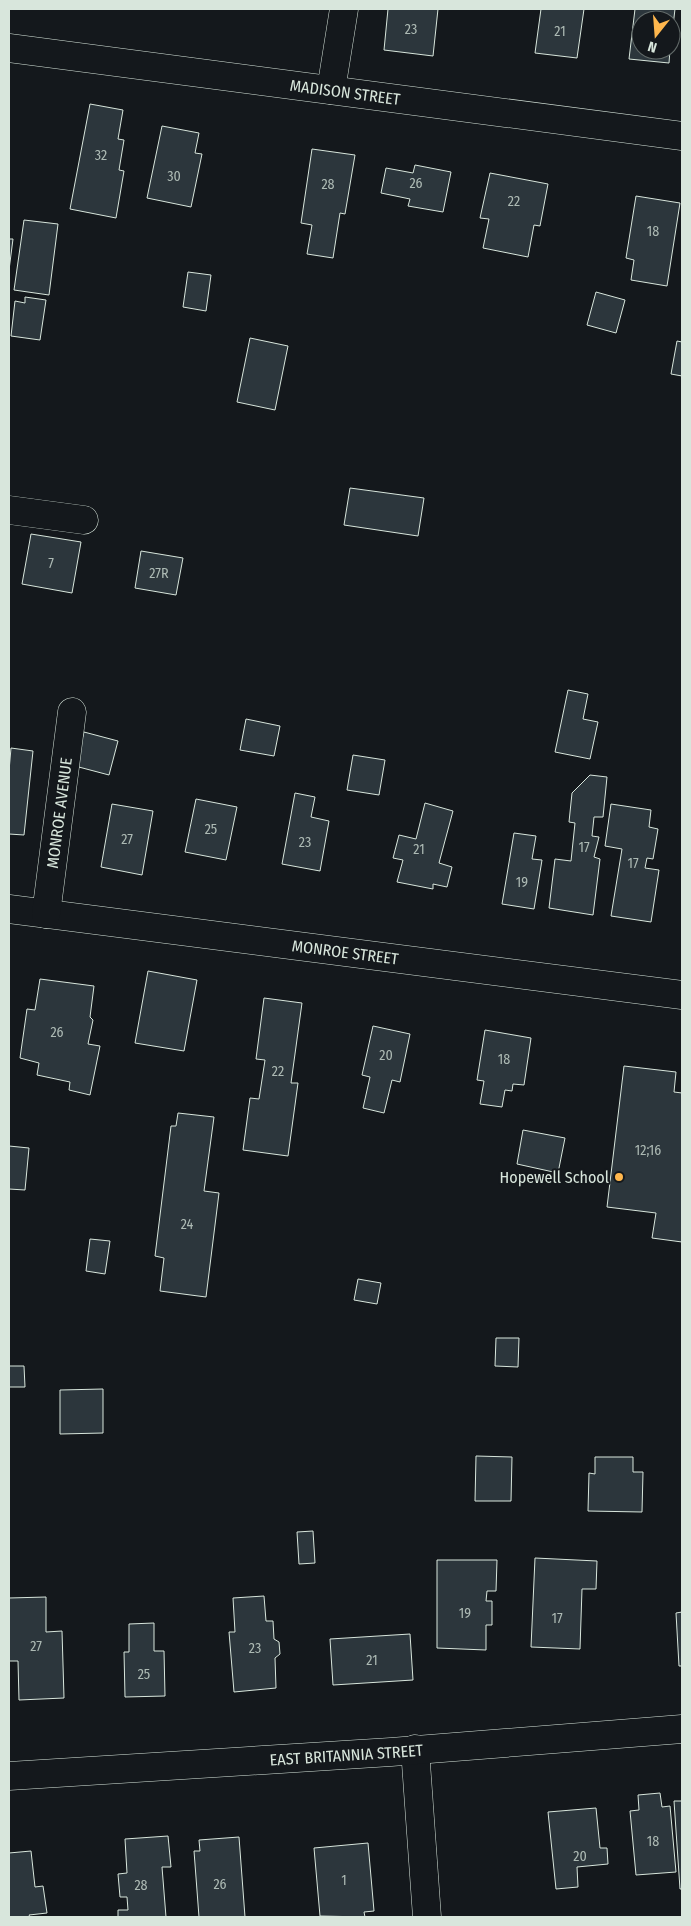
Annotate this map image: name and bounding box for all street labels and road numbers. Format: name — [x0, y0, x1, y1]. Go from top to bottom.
street label: MADISON STREET — [289, 75, 402, 109]
street label: MONROE AVENUE — [42, 756, 76, 869]
street label: MONROE STREET — [291, 936, 400, 968]
street label: EAST BRITANNIA STREET — [269, 1740, 424, 1769]

